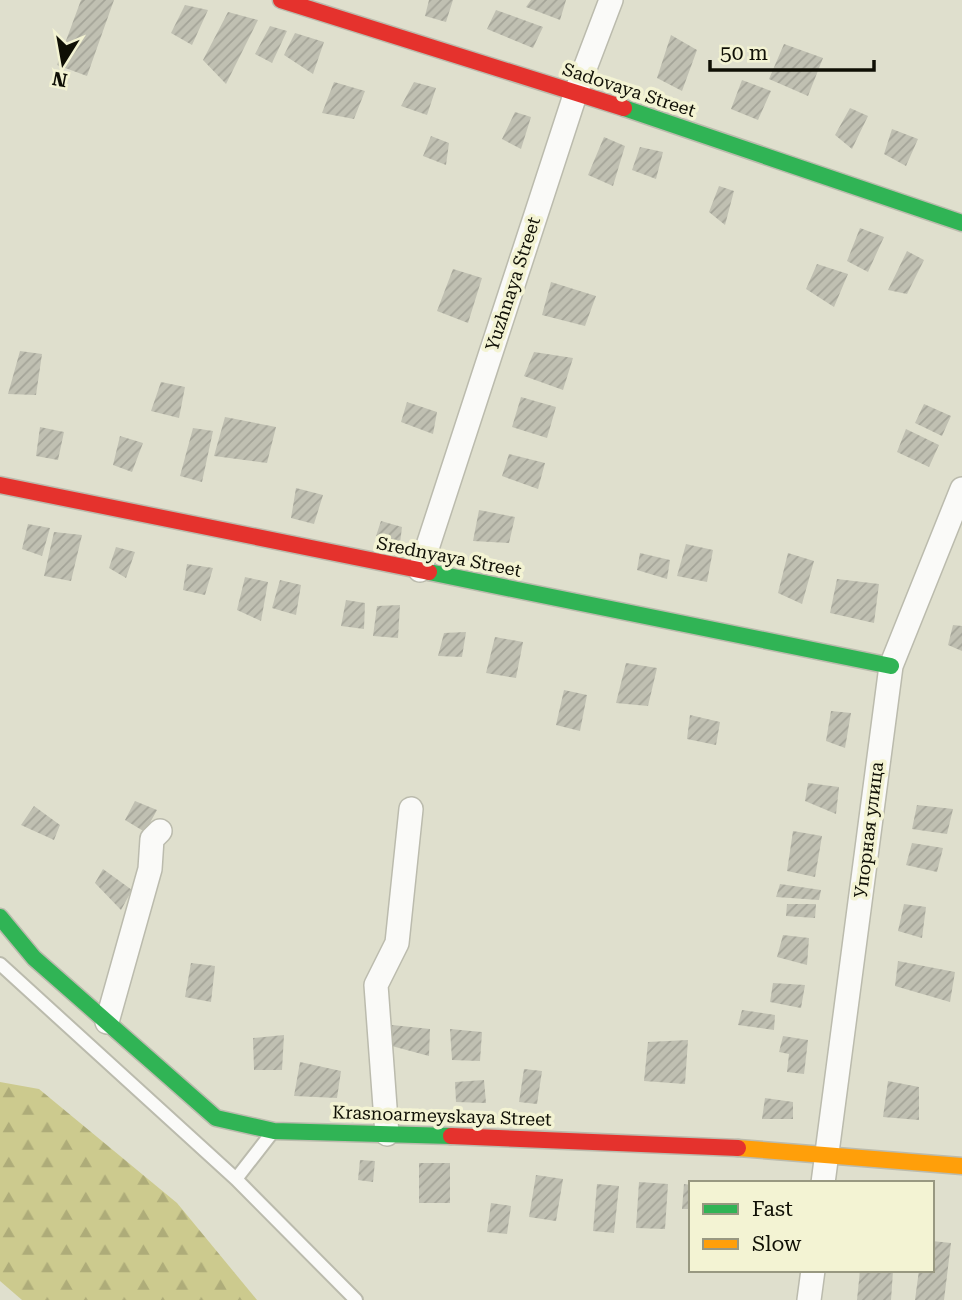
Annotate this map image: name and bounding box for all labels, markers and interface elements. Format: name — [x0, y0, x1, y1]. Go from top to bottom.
north arrow — [28, 28, 98, 98]
scale bar — [710, 28, 874, 72]
text: 50 m — [720, 41, 768, 65]
street label: Sadovaya Street — [560, 58, 699, 121]
text: N — [50, 66, 69, 92]
street label: Yuzhnaya Street — [481, 214, 544, 354]
street label: Srednyaya Street — [375, 532, 524, 581]
street label: Упорная улица — [850, 760, 887, 899]
street label: Krasnoarmeyskaya Street — [332, 1101, 552, 1130]
legend — [689, 1181, 934, 1272]
text: Fast — [752, 1197, 793, 1221]
text: Slow — [752, 1232, 802, 1256]

